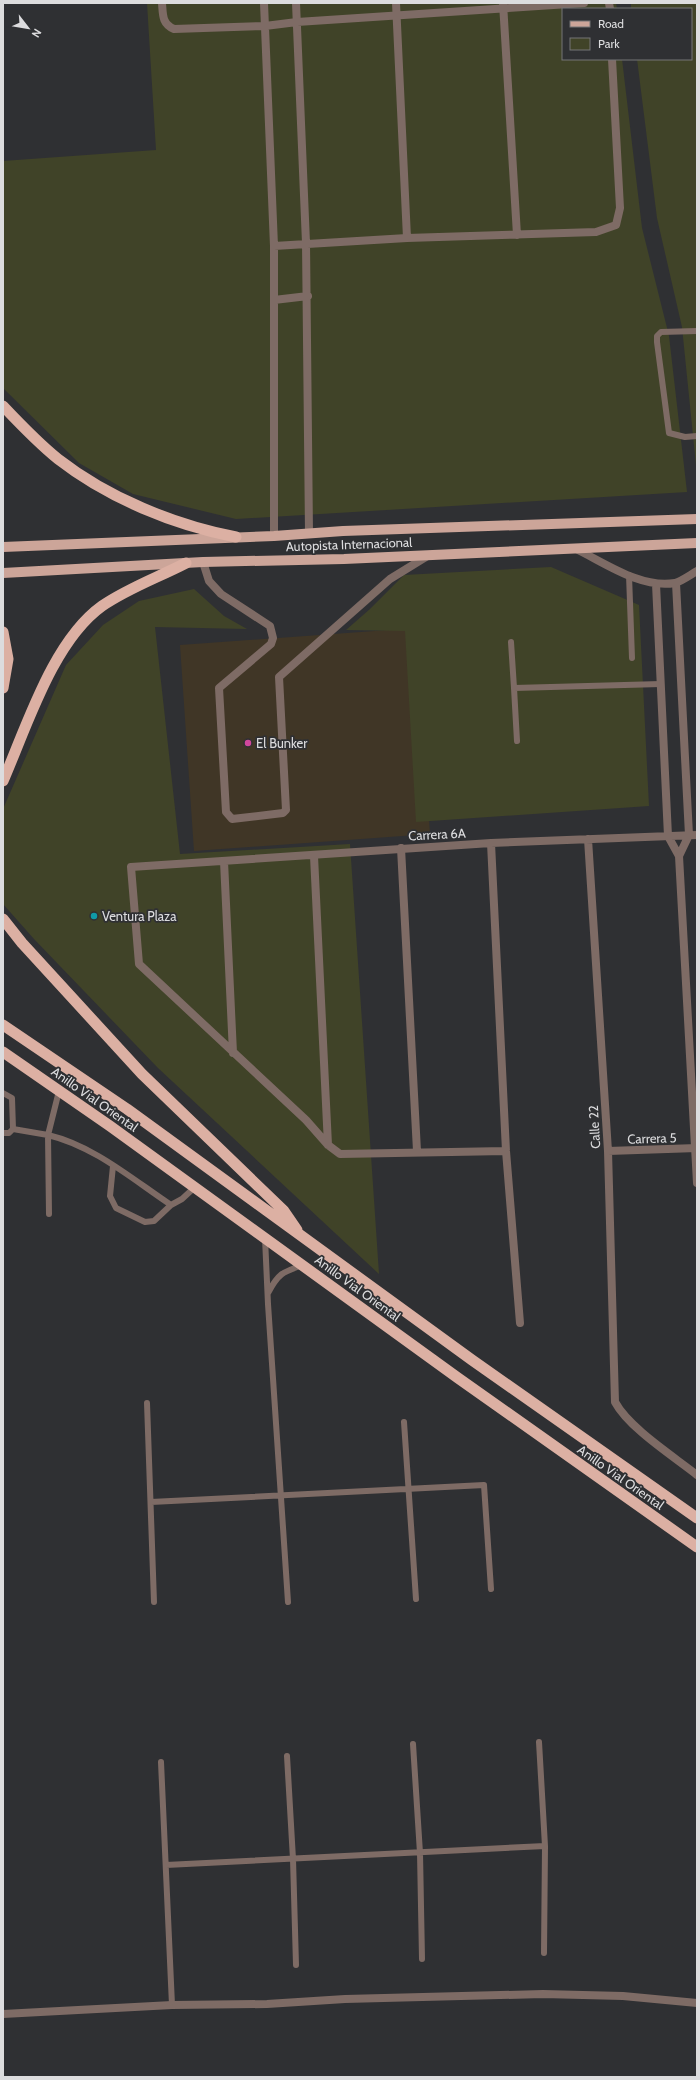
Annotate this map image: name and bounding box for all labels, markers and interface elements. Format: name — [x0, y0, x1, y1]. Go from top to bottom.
north arrow — [8, 8, 48, 48]
legend — [562, 8, 692, 60]
text: Road — [598, 16, 624, 31]
text: N — [29, 26, 45, 40]
text: Park — [598, 36, 620, 51]
street label: Autopista Internacional — [286, 534, 412, 554]
place label: El Bunker — [256, 735, 308, 751]
marker: El Bunker — [243, 738, 253, 748]
street label: Carrera 6A — [408, 825, 466, 843]
place label: Ventura Plaza — [102, 908, 177, 924]
marker: Ventura Plaza — [89, 911, 99, 921]
street label: Anillo Vial Oriental — [49, 1063, 141, 1135]
street label: Calle 22 — [585, 1105, 603, 1149]
street label: Carrera 5 — [627, 1129, 677, 1147]
street label: Anillo Vial Oriental — [312, 1252, 404, 1324]
street label: Anillo Vial Oriental — [575, 1441, 667, 1513]

